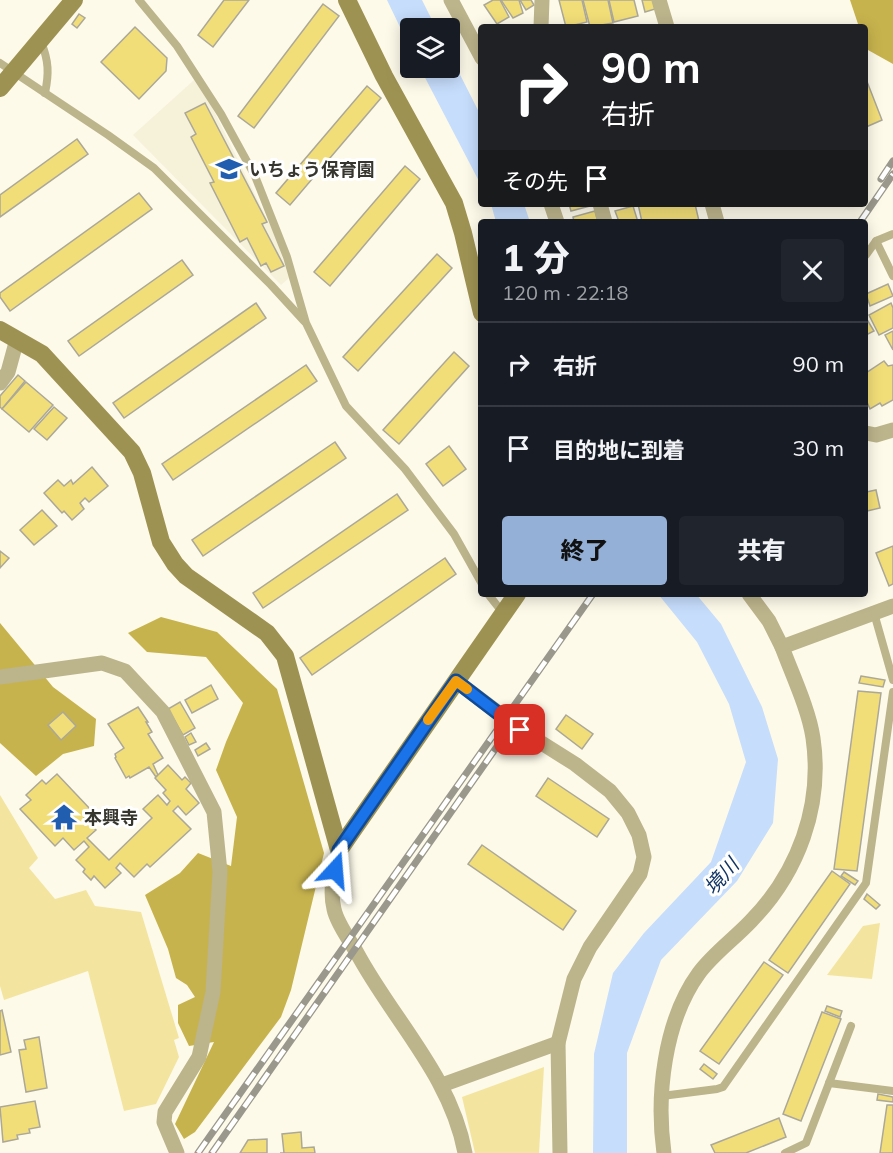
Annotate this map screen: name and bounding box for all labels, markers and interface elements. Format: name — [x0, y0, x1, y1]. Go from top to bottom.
map controls — [400, 18, 460, 78]
button: layers — [400, 18, 460, 78]
text: 90 m — [601, 41, 701, 94]
icon: right — [502, 48, 580, 126]
text: 右折 — [601, 97, 655, 131]
school or university icon: いちょう保育園 — [214, 154, 244, 184]
place label: いちょう保育園 — [249, 158, 375, 181]
icon: arrive — [580, 162, 613, 195]
text: その先 — [502, 167, 568, 195]
text: 1 分 — [502, 235, 570, 280]
button: close — [781, 239, 844, 302]
text: 120 m · 22:18 — [502, 280, 628, 305]
icon: right — [502, 348, 535, 381]
text: 90 m — [793, 350, 844, 378]
text: 右折 — [553, 352, 597, 380]
icon: arrive — [502, 432, 535, 465]
text: 30 m — [793, 434, 844, 462]
text: 目的地に到着 — [553, 436, 685, 464]
button: 終了 — [502, 516, 667, 585]
button: 共有 — [679, 516, 844, 585]
pin — [494, 704, 545, 755]
icon: arrive — [503, 713, 536, 746]
temple icon: 本興寺 — [49, 802, 79, 832]
place label: 本興寺 — [84, 806, 138, 829]
position arrow — [303, 838, 367, 902]
water label: 境川 — [698, 851, 745, 899]

